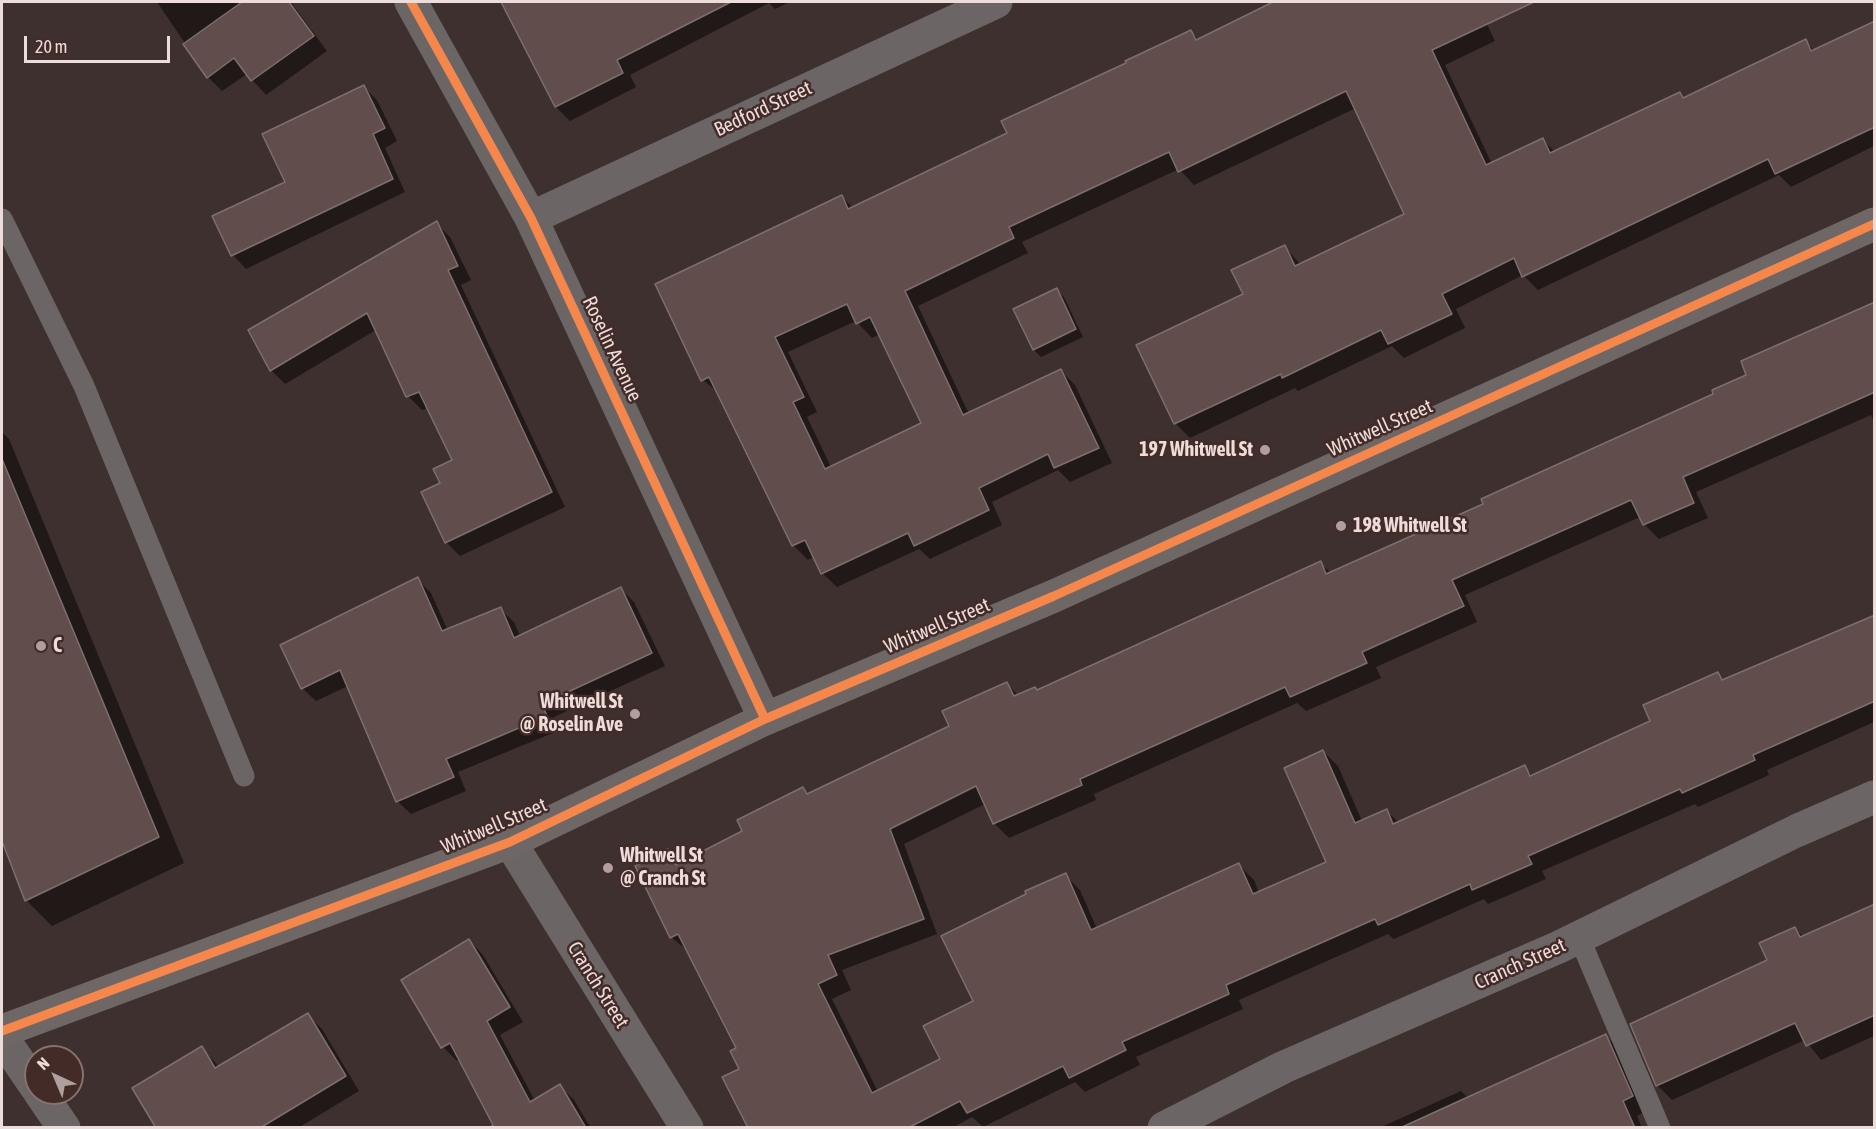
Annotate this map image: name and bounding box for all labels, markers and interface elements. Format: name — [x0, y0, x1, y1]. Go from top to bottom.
scale bar — [27, 24, 172, 62]
text: 20 m — [35, 36, 67, 57]
street label: Bedford Street — [710, 76, 816, 142]
street label: Roselin Avenue — [577, 293, 647, 405]
street label: Whitwell Street — [1324, 394, 1436, 462]
place label: 197 Whitwell St — [1139, 438, 1253, 462]
marker: 197 Whitwell St — [1258, 443, 1272, 457]
place label: 198 Whitwell St — [1353, 514, 1467, 538]
marker: 198 Whitwell St — [1334, 519, 1348, 533]
street label: Whitwell Street — [880, 593, 994, 659]
place label: C — [53, 634, 62, 658]
marker: C — [34, 639, 48, 653]
place label: Whitwell St @ Roselin Ave — [520, 690, 623, 737]
marker: Whitwell St @ Roselin Ave — [628, 707, 642, 721]
street label: Whitwell Street — [437, 793, 551, 859]
place label: Whitwell St @ Cranch St — [620, 844, 706, 891]
marker: Whitwell St @ Cranch St — [601, 861, 615, 875]
street label: Cranch Street — [1471, 933, 1569, 995]
street label: Cranch Street — [562, 937, 634, 1033]
north arrow — [24, 1045, 84, 1105]
text: N — [33, 1054, 53, 1073]

